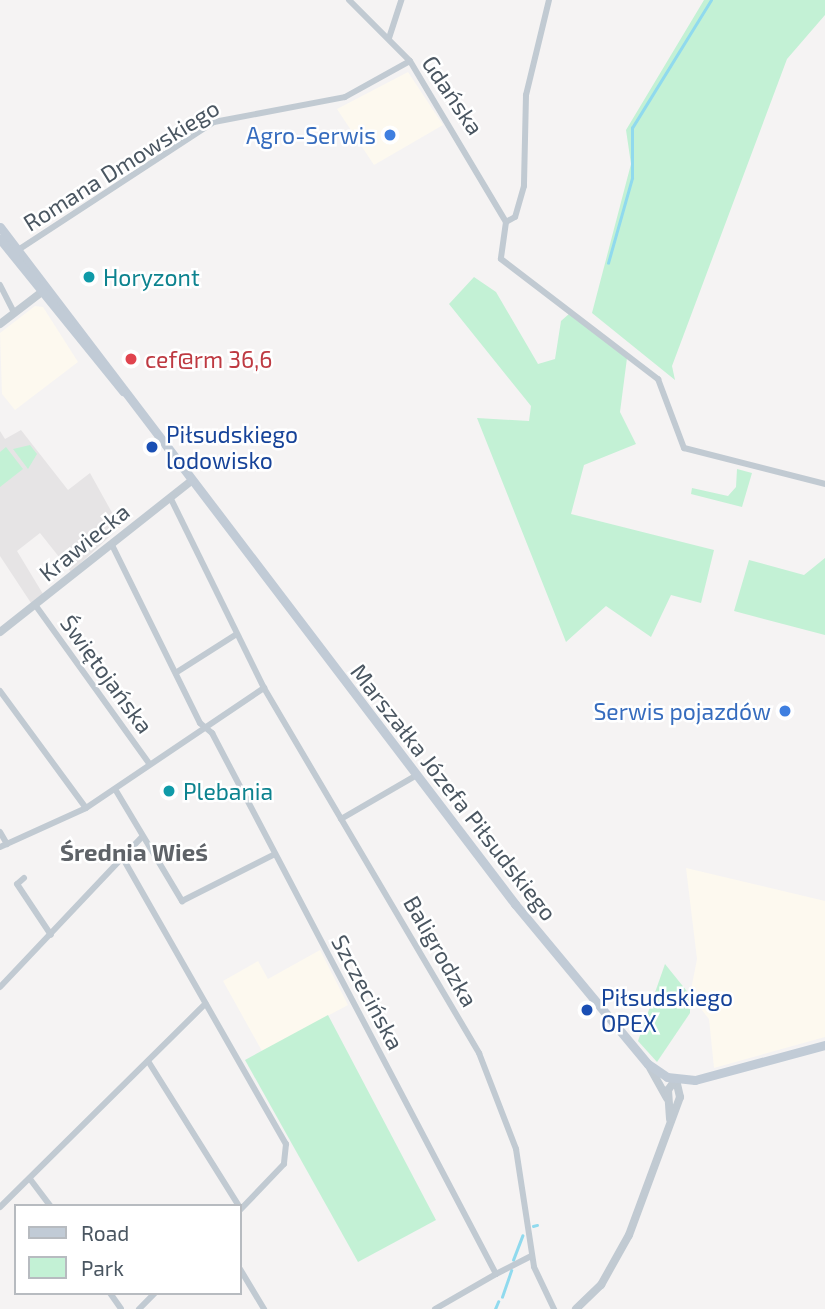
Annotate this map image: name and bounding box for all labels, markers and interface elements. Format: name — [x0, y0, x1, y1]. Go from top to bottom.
street label: Gdańska — [416, 50, 490, 140]
street label: Romana Dmowskiego — [18, 94, 224, 236]
place label: Agro-Serwis — [246, 121, 376, 149]
marker: Agro-Serwis — [382, 127, 398, 143]
place label: Horyzont — [103, 263, 200, 291]
marker: Horyzont — [81, 269, 97, 285]
place label: cef@rm 36,6 — [145, 345, 273, 373]
marker: cef@rm 36,6 — [123, 351, 139, 367]
place label: Piłsudskiego lodowisko — [166, 420, 298, 474]
marker: Piłsudskiego lodowisko — [144, 439, 160, 455]
street label: Krawiecka — [33, 497, 135, 587]
street label: Świętojańska — [55, 610, 159, 738]
street label: Marszałka Józefa Piłsudskiego — [345, 658, 563, 926]
place label: Serwis pojazdów — [593, 697, 771, 725]
marker: Serwis pojazdów — [777, 703, 793, 719]
place label: Plebania — [183, 777, 273, 805]
marker: Plebania — [161, 783, 177, 799]
district label: Średnia Wieś — [60, 838, 208, 866]
street label: Baligrodzka — [398, 891, 484, 1011]
street label: Szczecińska — [326, 930, 410, 1054]
place label: Piłsudskiego OPEX — [601, 983, 733, 1037]
marker: Piłsudskiego OPEX — [579, 1002, 595, 1018]
legend — [14, 1204, 242, 1295]
text: Road — [81, 1220, 129, 1245]
text: Park — [81, 1255, 124, 1280]

